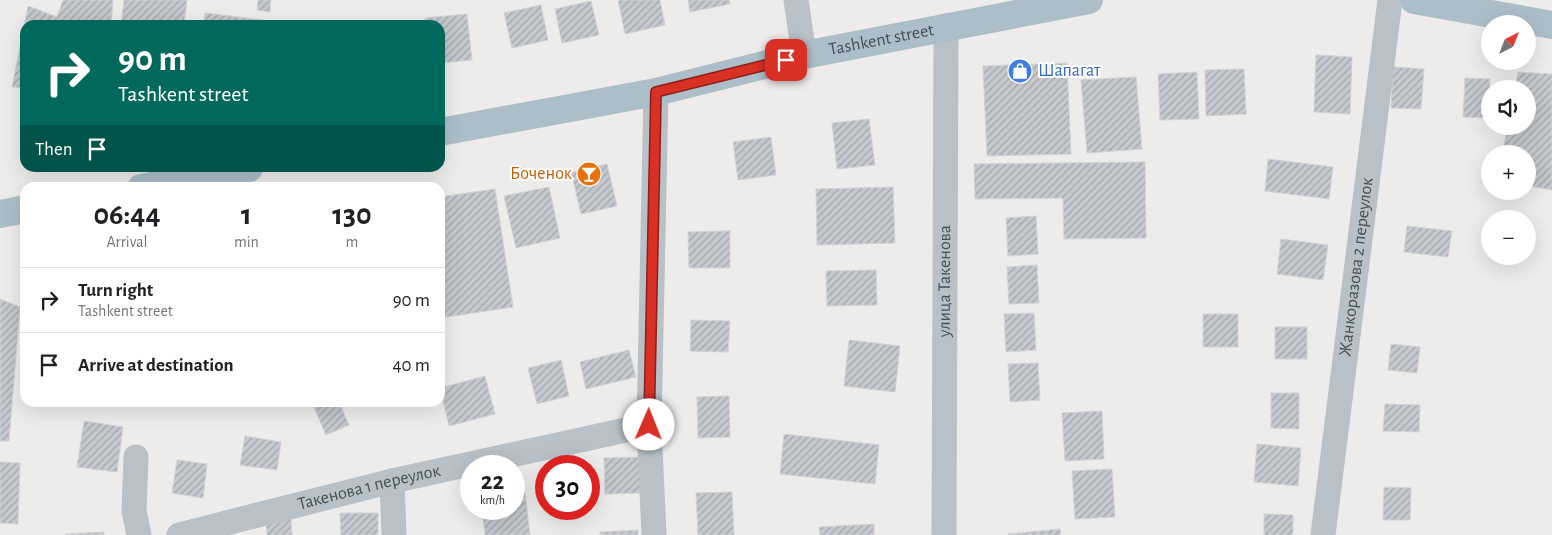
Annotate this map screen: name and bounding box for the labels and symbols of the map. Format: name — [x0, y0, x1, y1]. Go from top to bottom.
north arrow — [1481, 15, 1536, 70]
street label: Tashkent street — [827, 21, 936, 59]
pin — [765, 39, 807, 81]
shop icon: Шапагат — [1007, 58, 1033, 84]
place label: Шапагат — [1038, 62, 1101, 80]
bar icon: Боченок — [576, 161, 602, 187]
place label: Боченок — [510, 165, 573, 183]
street label: Жанкоразова 2 переулок — [1336, 176, 1377, 358]
street label: улица Такенова — [936, 225, 954, 338]
position arrow — [622, 398, 674, 450]
speed limit sign: 30 — [535, 455, 600, 520]
street label: Такенова 1 переулок — [296, 462, 443, 514]

